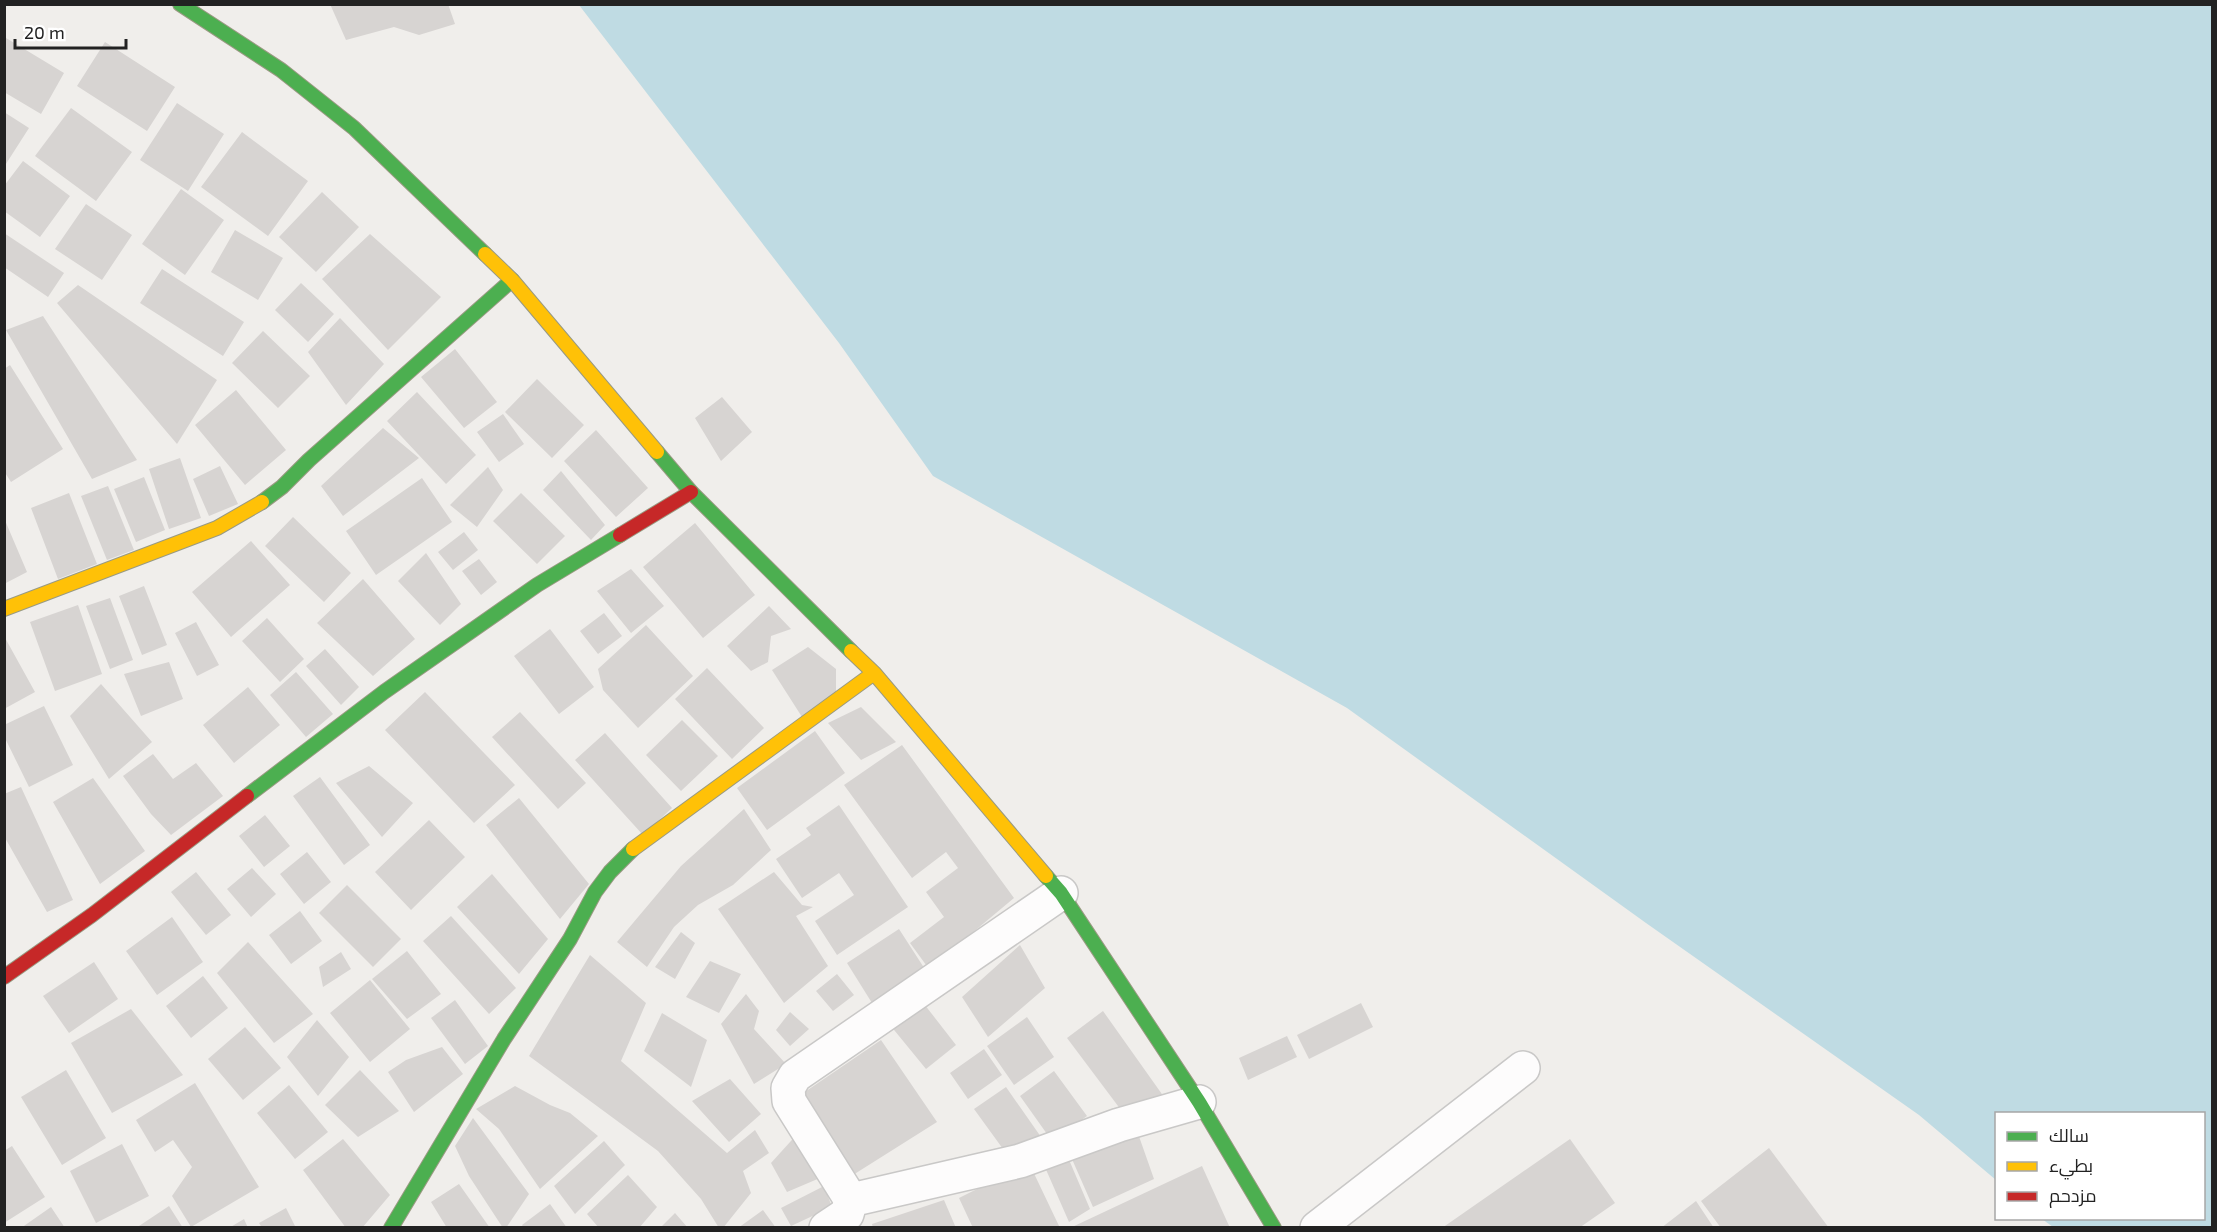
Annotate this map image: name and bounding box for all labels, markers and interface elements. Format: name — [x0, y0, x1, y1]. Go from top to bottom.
scale bar — [15, 12, 126, 50]
text: 20 m — [24, 21, 65, 43]
legend — [1995, 1112, 2205, 1220]
text: سالك — [2049, 1124, 2089, 1146]
text: بطيء — [2049, 1154, 2093, 1180]
text: مزدحم — [2049, 1184, 2097, 1208]

